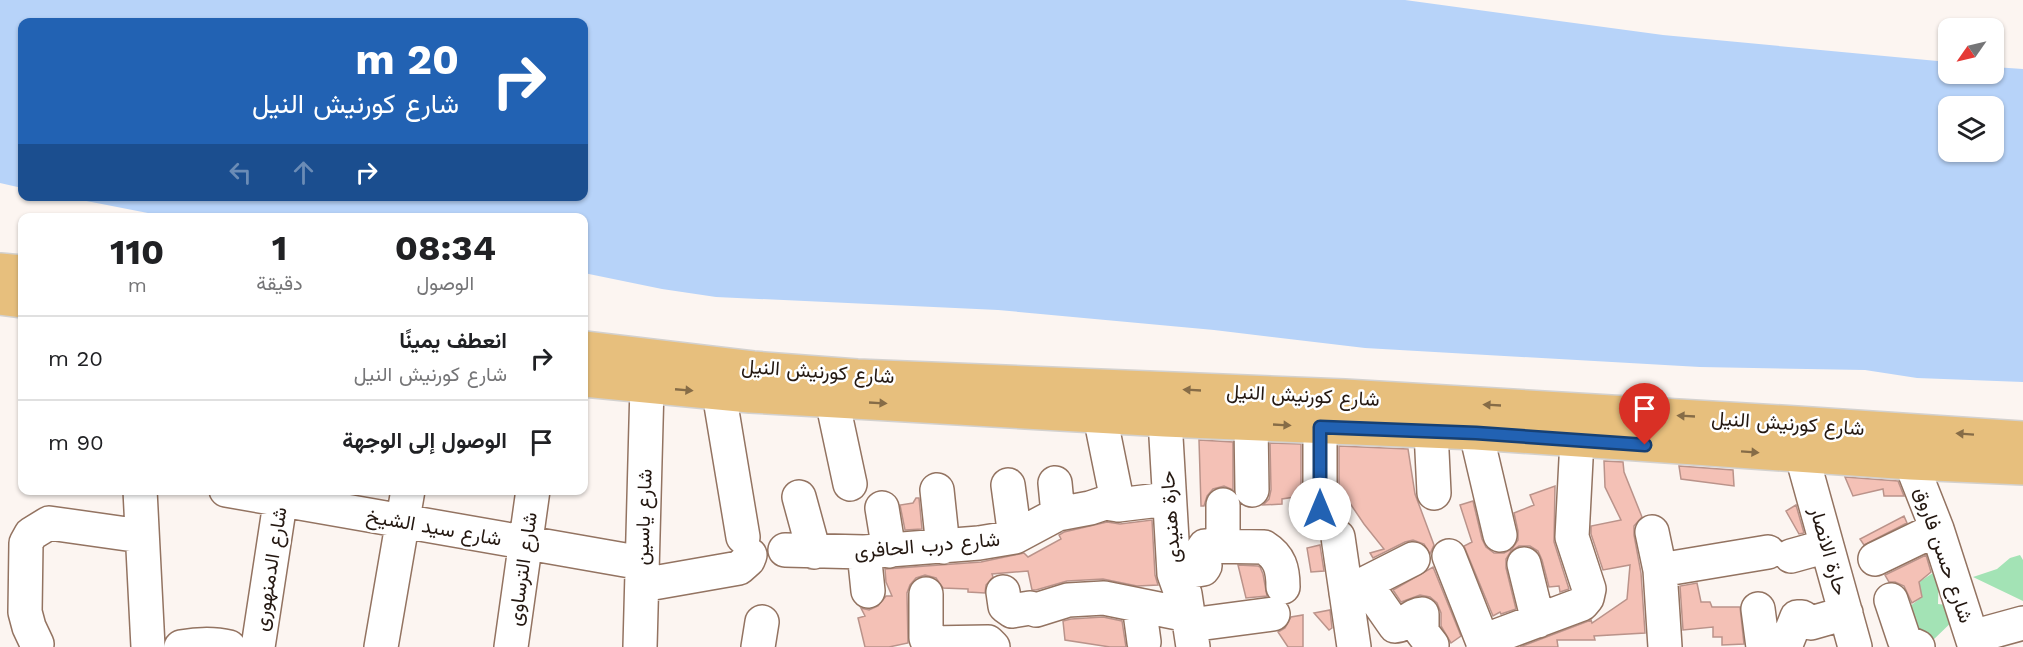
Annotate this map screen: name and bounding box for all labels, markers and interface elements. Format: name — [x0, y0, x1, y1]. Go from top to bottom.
north arrow — [1938, 18, 2004, 84]
map controls — [1938, 18, 2004, 162]
text: 20 m — [355, 35, 459, 84]
icon: right — [480, 42, 558, 120]
text: شارع كورنيش النيل — [252, 88, 459, 120]
button: layers — [1938, 96, 2004, 162]
icon: left — [224, 156, 257, 189]
icon: ahead — [287, 156, 320, 189]
icon: right — [350, 156, 383, 189]
text: 1 — [272, 227, 287, 269]
text: 08:34 — [395, 227, 496, 269]
text: 110 — [110, 231, 164, 273]
text: دقيقة — [256, 271, 303, 295]
text: الوصول — [416, 271, 474, 295]
text: m — [128, 273, 147, 297]
text: انعطف يمينًا — [399, 328, 507, 353]
icon: right — [525, 342, 558, 375]
text: 20 m — [48, 346, 103, 371]
street label: شارع كورنيش النيل — [741, 354, 895, 390]
text: شارع كورنيش النيل — [354, 362, 507, 386]
street label: شارع كورنيش النيل — [1226, 379, 1380, 413]
pin — [1619, 383, 1670, 445]
one-way arrow — [674, 385, 693, 395]
one-way arrow — [1182, 385, 1201, 394]
icon: arrive — [1628, 392, 1661, 425]
one-way arrow — [869, 398, 888, 407]
one-way arrow — [1482, 400, 1501, 410]
street label: شارع كورنيش النيل — [1711, 406, 1865, 442]
one-way arrow — [1677, 412, 1696, 421]
one-way arrow — [1273, 420, 1292, 429]
icon: arrive — [525, 426, 558, 459]
text: الوصول إلى الوجهة — [342, 428, 507, 453]
one-way arrow — [1955, 429, 1974, 439]
text: 90 m — [48, 430, 104, 455]
one-way arrow — [1740, 447, 1759, 457]
street label: شارع ياسين — [629, 468, 659, 566]
street label: حارة هنيدى — [1155, 470, 1186, 564]
position arrow — [1288, 477, 1352, 541]
street label: شارع حسن فاروق — [1908, 484, 1978, 627]
street label: شارع سيد الشيخ — [364, 503, 504, 553]
street label: حارة الانصار — [1804, 503, 1853, 598]
street label: شارع الدمنهورى — [248, 505, 294, 633]
street label: شارع الترساوى — [502, 510, 544, 628]
street label: شارع درب الحافرى — [853, 527, 1001, 565]

